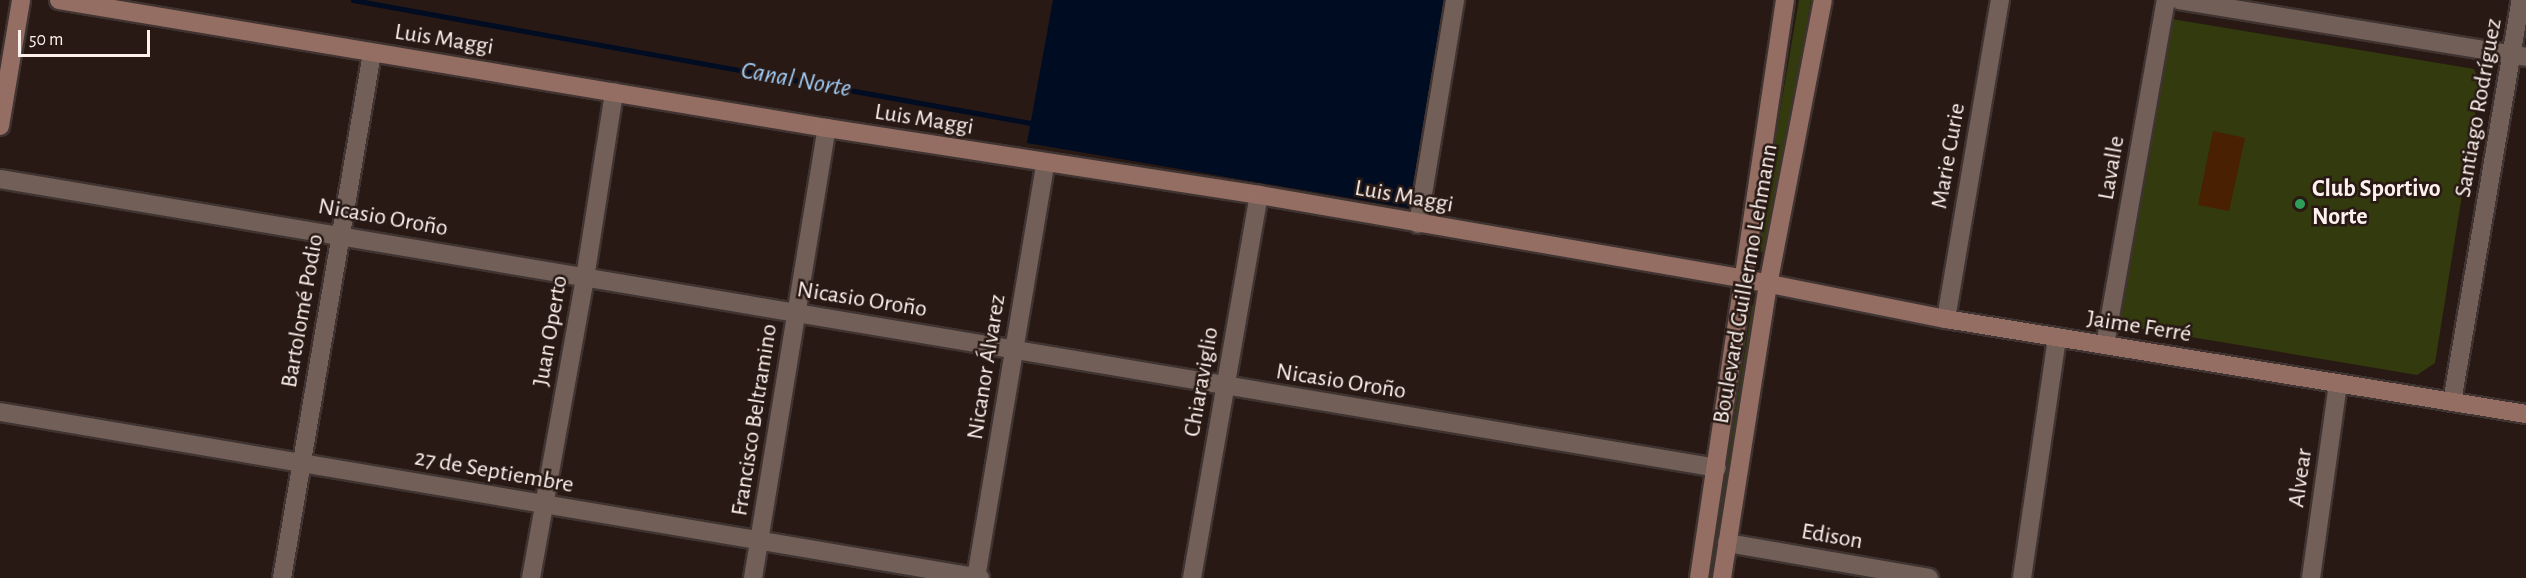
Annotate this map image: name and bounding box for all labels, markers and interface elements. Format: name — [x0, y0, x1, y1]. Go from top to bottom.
street label: Santiago Rodríguez — [2449, 16, 2509, 200]
scale bar — [21, 18, 153, 56]
street label: Luis Maggi — [392, 18, 496, 62]
text: 50 m — [29, 31, 63, 49]
water label: Canal Norte — [738, 55, 854, 105]
street label: Luis Maggi — [872, 98, 976, 142]
street label: Marie Curie — [1926, 101, 1972, 211]
street label: Lavalle — [2092, 134, 2132, 202]
street label: Boulevard Guillermo Lehmann — [1707, 142, 1785, 426]
street label: Luis Maggi — [1352, 174, 1456, 220]
place label: Club Sportivo Norte — [2312, 176, 2441, 232]
street label: Nicasio Oroño — [316, 192, 450, 244]
marker: Club Sportivo Norte — [2293, 197, 2307, 211]
street label: Bartolomé Podio — [275, 232, 331, 390]
street label: Juan Operto — [527, 273, 575, 389]
street label: Nicasio Oroño — [795, 275, 929, 325]
street label: Nicanor Álvarez — [961, 292, 1013, 442]
street label: Jaime Ferré — [2085, 305, 2193, 349]
street label: Francisco Beltramino — [726, 322, 784, 518]
street label: Chiaraviglio — [1178, 325, 1226, 439]
street label: Nicasio Oroño — [1274, 357, 1408, 407]
street label: 27 de Septiembre — [412, 444, 576, 500]
street label: Alvear — [2283, 447, 2319, 509]
street label: Edison — [1799, 517, 1865, 557]

